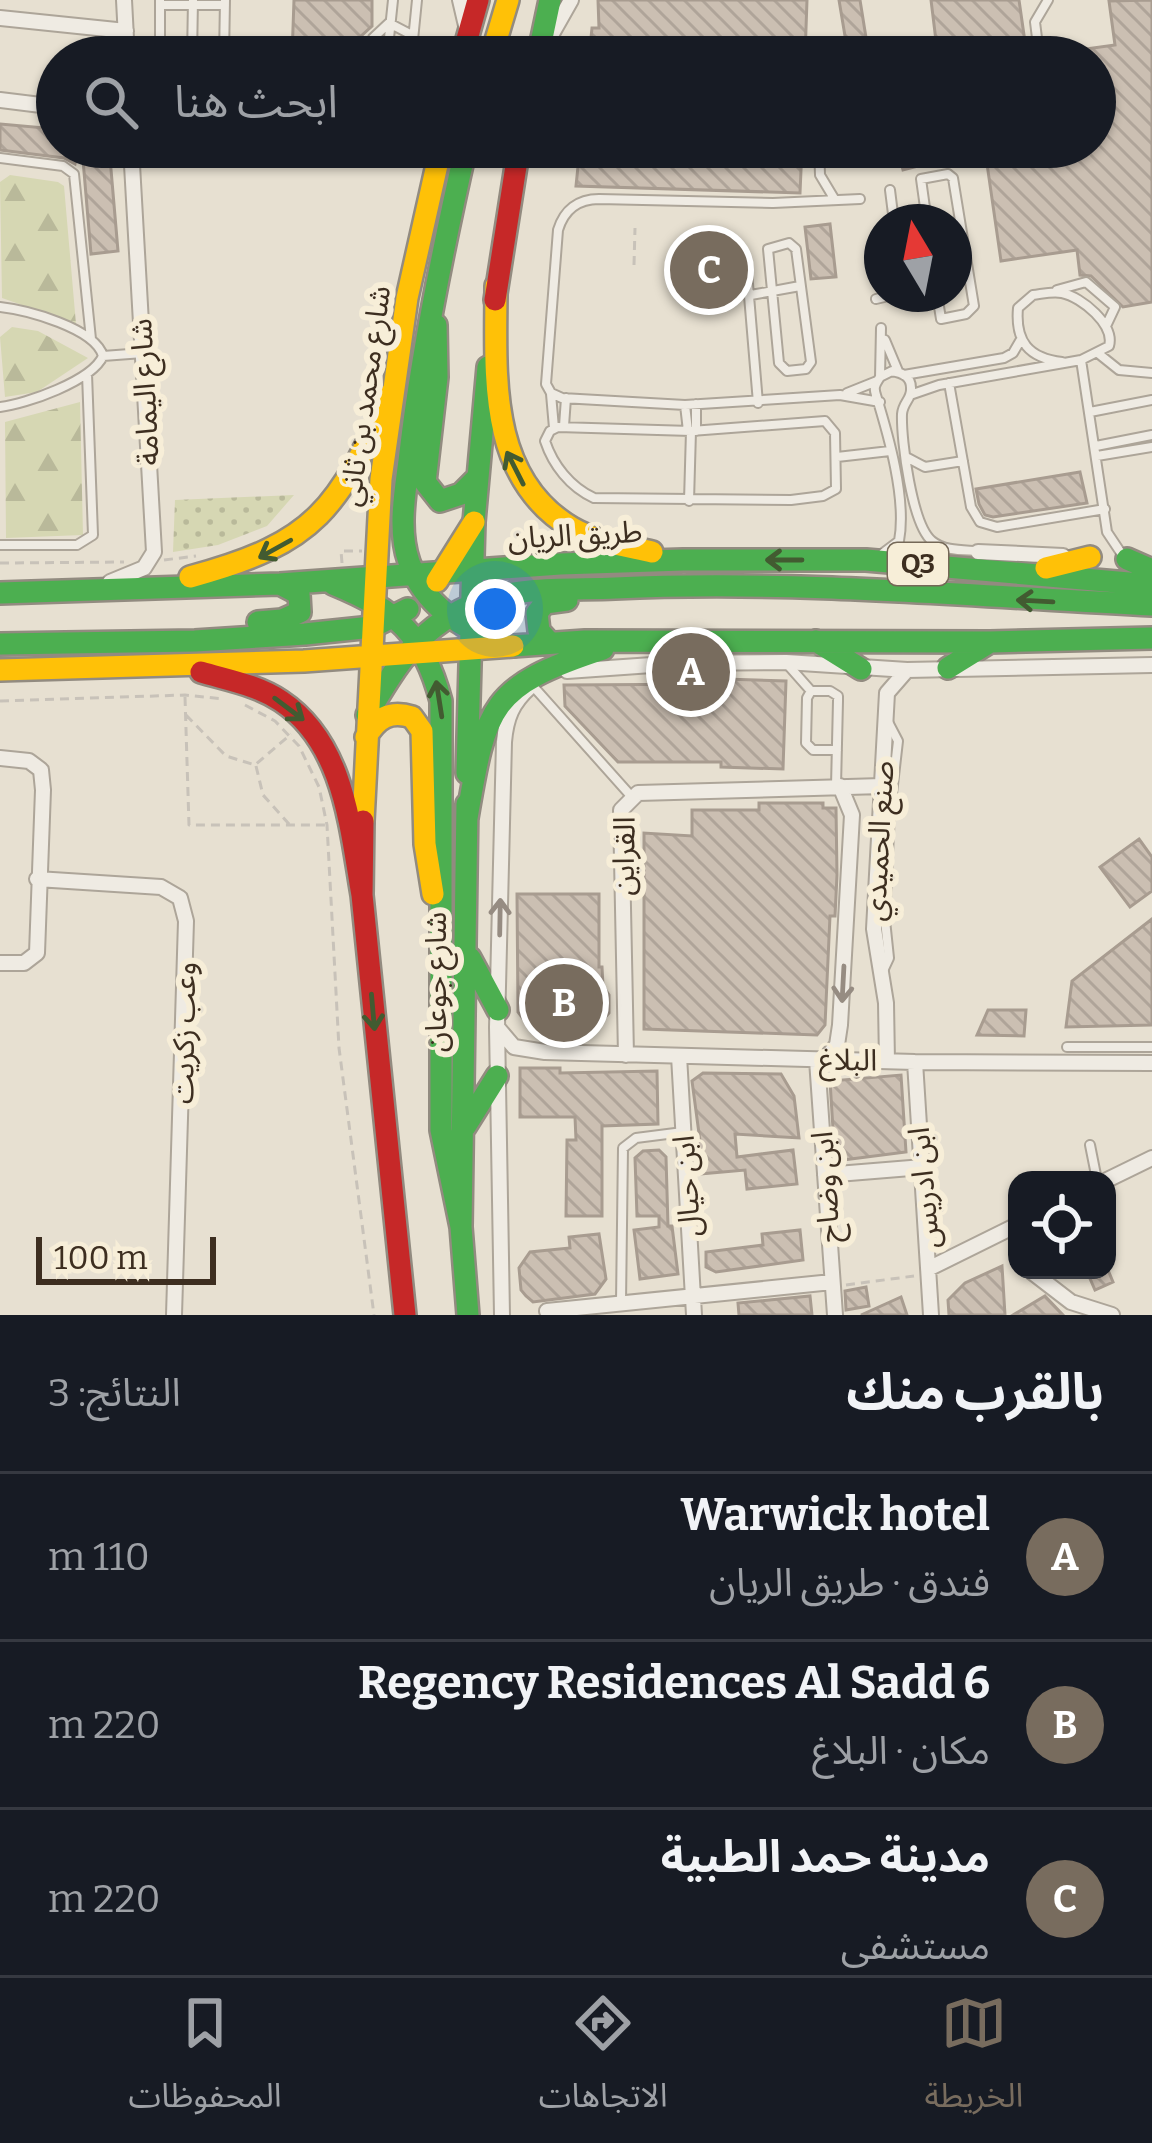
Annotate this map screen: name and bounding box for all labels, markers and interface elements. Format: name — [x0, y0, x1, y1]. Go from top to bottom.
search box — [36, 36, 1116, 168]
icon: search — [78, 69, 144, 135]
text: ابحث هنا — [174, 75, 338, 129]
north arrow — [864, 204, 972, 312]
pin: C — [670, 225, 748, 315]
street label: شارع محمد بن ثاني — [332, 283, 403, 509]
street label: شارع اليمامة — [123, 317, 171, 466]
one-way arrow — [502, 450, 525, 486]
street label: طريق الريان — [507, 514, 643, 556]
one-way arrow — [259, 538, 294, 561]
road number: Q3 — [888, 543, 948, 585]
one-way arrow — [765, 549, 804, 571]
your location — [465, 579, 525, 639]
one-way arrow — [1016, 589, 1055, 612]
pin: A — [652, 627, 730, 717]
one-way arrow — [427, 681, 450, 720]
one-way arrow — [273, 696, 305, 722]
street label: صنع الحميدي — [857, 760, 906, 922]
street label: القراين — [605, 816, 643, 896]
one-way arrow — [489, 898, 512, 937]
street label: شارع جوعان — [418, 912, 458, 1052]
pin: B — [525, 958, 603, 1048]
street label: وعب زكريت — [165, 962, 203, 1104]
one-way arrow — [831, 964, 854, 1003]
one-way arrow — [361, 991, 384, 1030]
street label: البلاغ — [818, 1041, 878, 1083]
street label: ابن ادريس — [901, 1126, 947, 1250]
street label: ابن وضاح — [804, 1130, 852, 1244]
street label: ابن حيال — [666, 1134, 708, 1238]
map controls — [1008, 1171, 1116, 1279]
button: locate — [1008, 1171, 1116, 1279]
scale bar — [36, 1231, 216, 1284]
text: 100 m — [54, 1238, 148, 1278]
text: بالقرب منك — [846, 1361, 1104, 1423]
text: النتائج: 3 — [48, 1370, 181, 1416]
text: Warwick hotel — [681, 1488, 990, 1542]
text: 110 m — [48, 1534, 150, 1580]
text: A — [1051, 1534, 1079, 1580]
text: فندق · طريق الريان — [709, 1560, 990, 1606]
text: Regency Residences Al Sadd 6 — [358, 1656, 990, 1710]
text: 220 m — [48, 1702, 160, 1748]
text: B — [1052, 1702, 1078, 1748]
text: مكان · البلاغ — [812, 1728, 990, 1774]
text: مدينة حمد الطبية — [661, 1830, 990, 1884]
text: 220 m — [48, 1876, 160, 1922]
text: C — [1053, 1876, 1077, 1922]
text: مستشفى — [841, 1923, 990, 1969]
tab: المحفوظات — [129, 1990, 282, 2131]
tab: الاتجاهات — [539, 1990, 668, 2131]
tab: الخريطة — [925, 1990, 1023, 2131]

